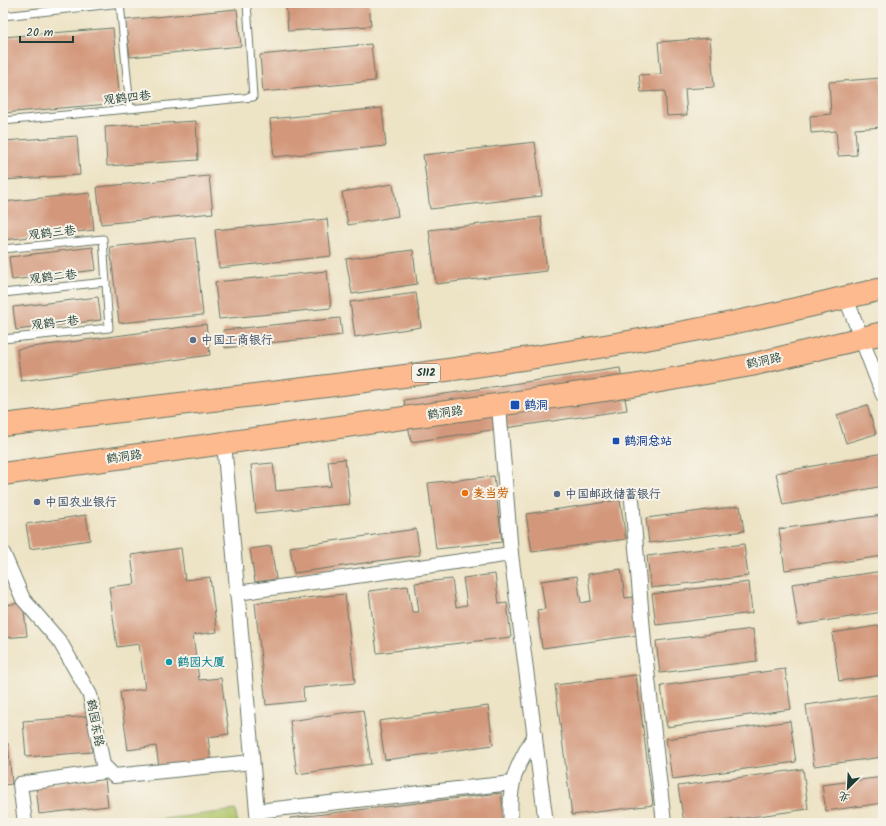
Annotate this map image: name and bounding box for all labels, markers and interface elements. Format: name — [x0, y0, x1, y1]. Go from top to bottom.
scale bar — [20, 18, 73, 44]
text: 20 m — [26, 23, 54, 42]
street label: 观鹤四巷 — [102, 86, 152, 110]
street label: 观鹤三巷 — [27, 221, 77, 245]
street label: 观鹤二巷 — [28, 265, 78, 289]
street label: 观鹤一巷 — [30, 311, 80, 335]
place label: 中国工商银行 — [201, 331, 273, 350]
marker: 中国工商银行 — [188, 335, 198, 345]
street label: 鹤洞路 — [744, 348, 784, 374]
road number: S112 — [412, 364, 440, 382]
place label: 鹤洞 — [524, 396, 548, 415]
marker: 鹤洞 — [509, 399, 521, 411]
street label: 鹤洞路 — [426, 401, 464, 425]
place label: 鹤洞总站 — [624, 432, 672, 451]
marker: 鹤洞总站 — [611, 436, 621, 446]
street label: 鹤洞路 — [105, 445, 143, 469]
place label: 麦当劳 — [473, 484, 509, 503]
place label: 中国邮政储蓄银行 — [565, 485, 661, 504]
marker: 麦当劳 — [460, 488, 470, 498]
marker: 中国邮政储蓄银行 — [552, 489, 562, 499]
place label: 中国农业银行 — [45, 493, 117, 512]
marker: 中国农业银行 — [32, 497, 42, 507]
place label: 鹤园大厦 — [177, 653, 225, 672]
marker: 鹤园大厦 — [164, 657, 174, 667]
street label: 鹤园东路 — [81, 698, 109, 748]
north arrow — [828, 768, 868, 808]
text: 北 — [836, 786, 853, 807]

